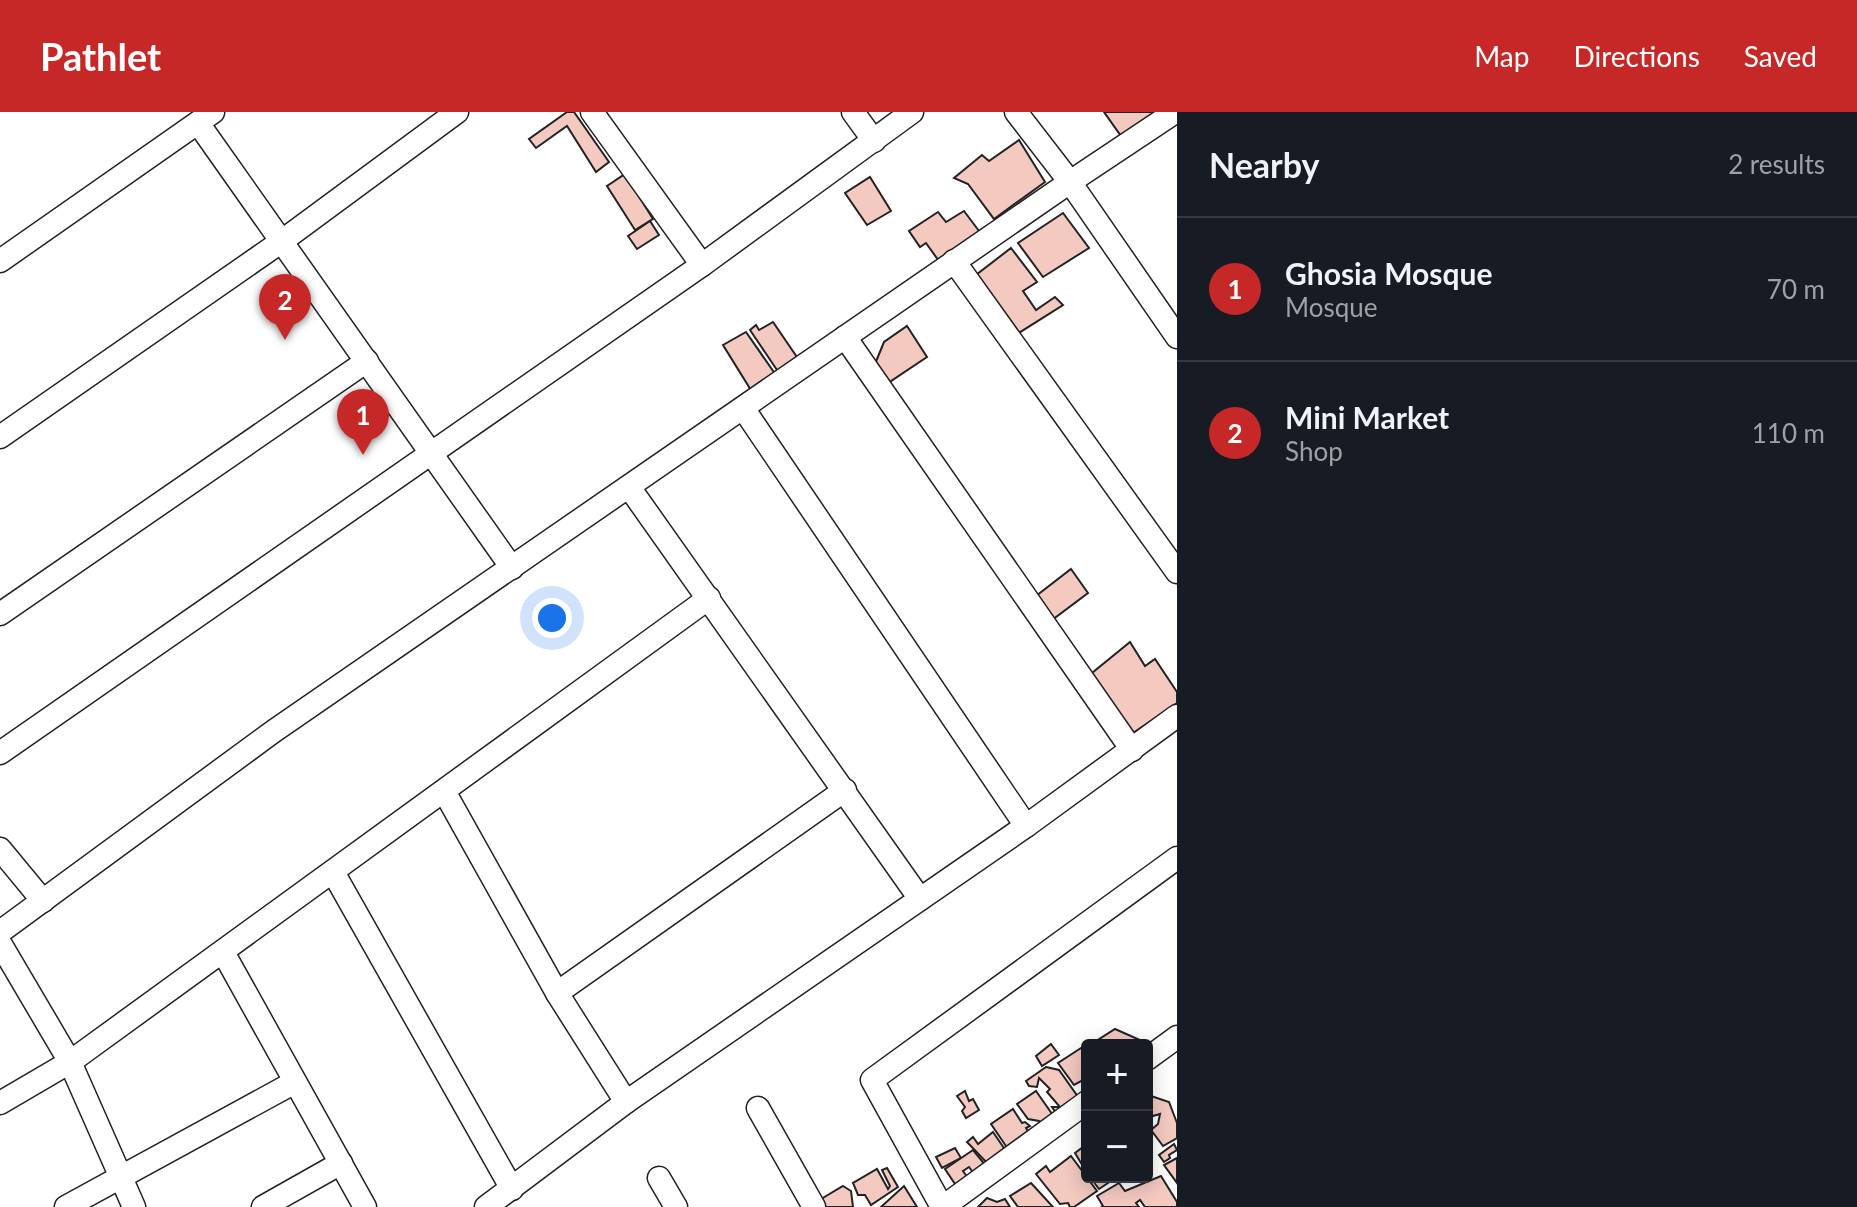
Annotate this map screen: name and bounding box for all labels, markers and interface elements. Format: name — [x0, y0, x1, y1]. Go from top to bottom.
text: Pathlet — [40, 33, 161, 79]
text: Map — [1474, 39, 1529, 73]
text: Directions — [1573, 39, 1700, 73]
text: Saved — [1744, 39, 1817, 73]
text: Nearby — [1209, 144, 1320, 185]
text: 2 results — [1728, 148, 1825, 180]
text: Ghosia Mosque — [1285, 255, 1492, 291]
text: 1 — [1227, 273, 1243, 305]
text: 70 m — [1767, 273, 1825, 305]
pin: 2 — [259, 274, 311, 340]
text: Mosque — [1285, 291, 1378, 323]
pin: 1 — [337, 389, 389, 455]
text: Mini Market — [1285, 399, 1449, 435]
text: 2 — [1227, 417, 1243, 449]
text: 110 m — [1752, 417, 1825, 449]
text: Shop — [1285, 435, 1343, 467]
your location — [532, 598, 572, 638]
map controls — [1081, 1039, 1153, 1183]
button: + — [1081, 1039, 1153, 1111]
button: − — [1081, 1111, 1153, 1183]

